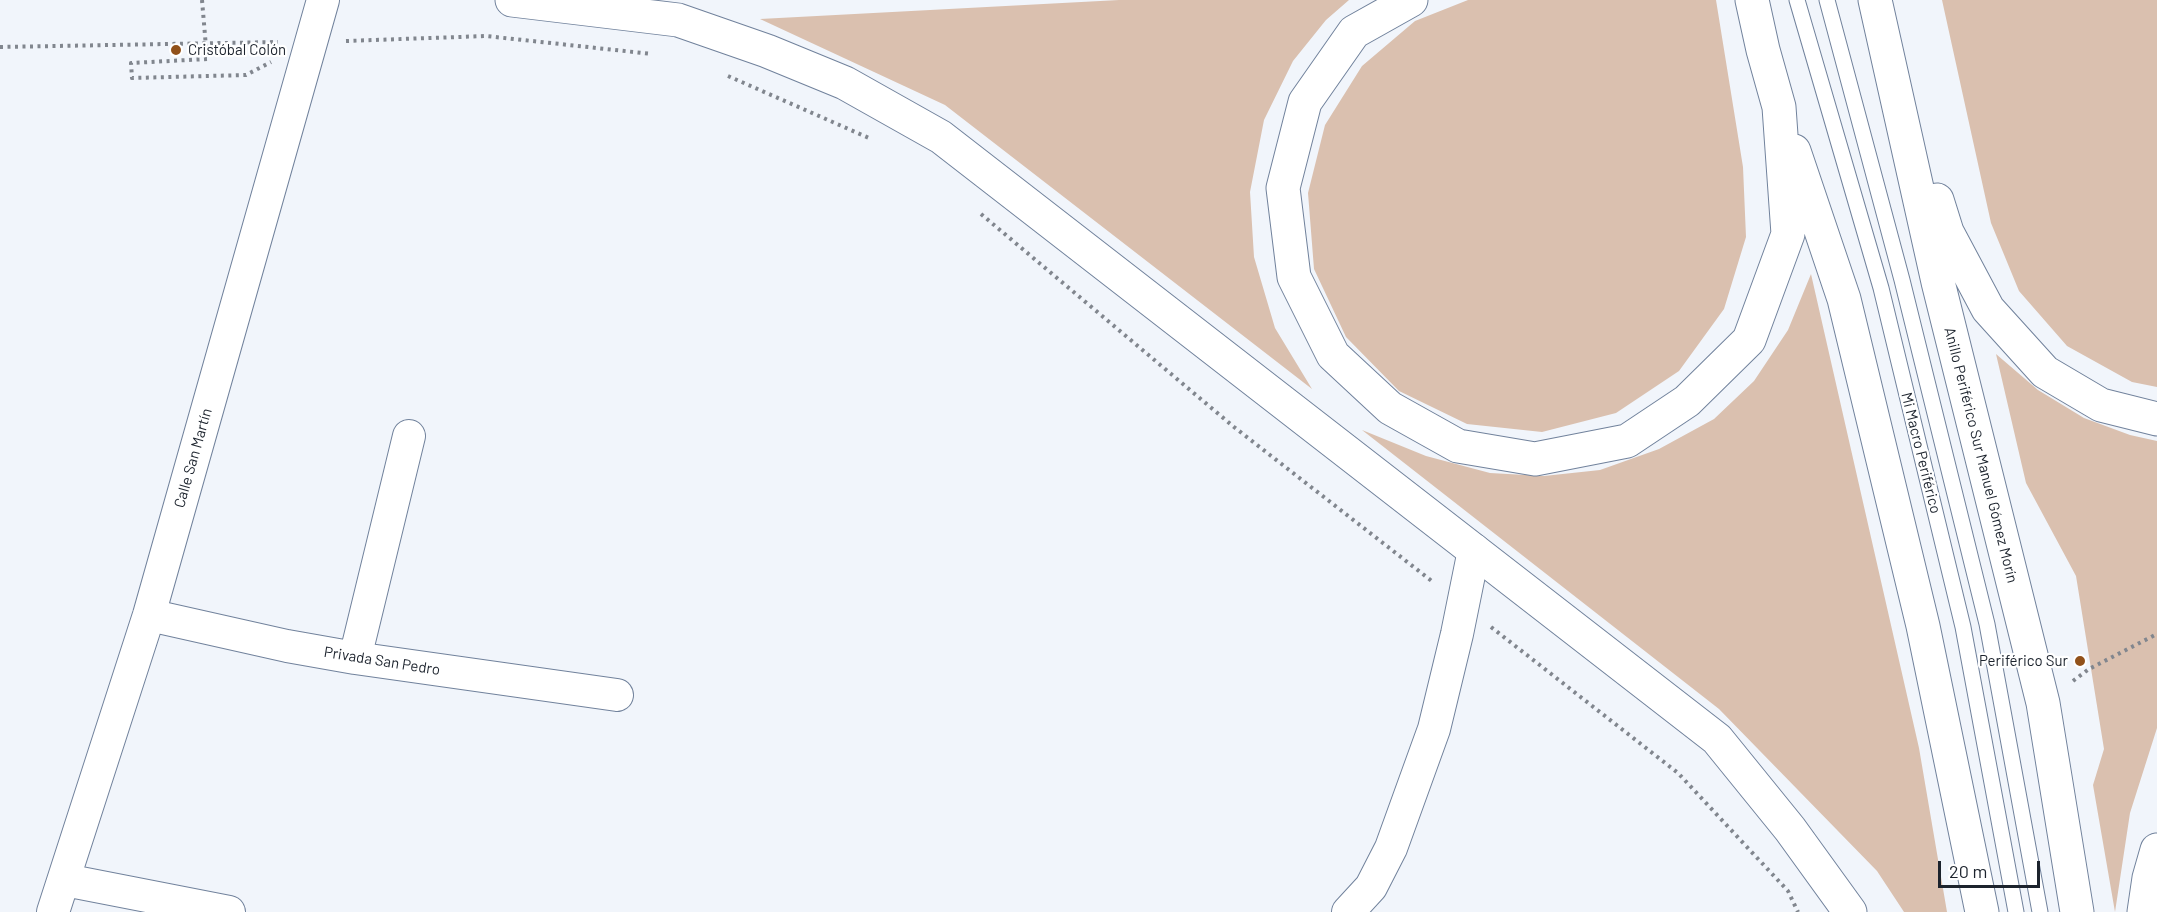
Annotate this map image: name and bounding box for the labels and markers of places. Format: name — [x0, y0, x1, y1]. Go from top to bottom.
place label: Cristóbal Colón — [188, 41, 286, 59]
marker: Cristóbal Colón — [169, 43, 183, 57]
place label: Periférico Sur — [1979, 652, 2068, 670]
marker: Periférico Sur — [2073, 654, 2087, 668]

